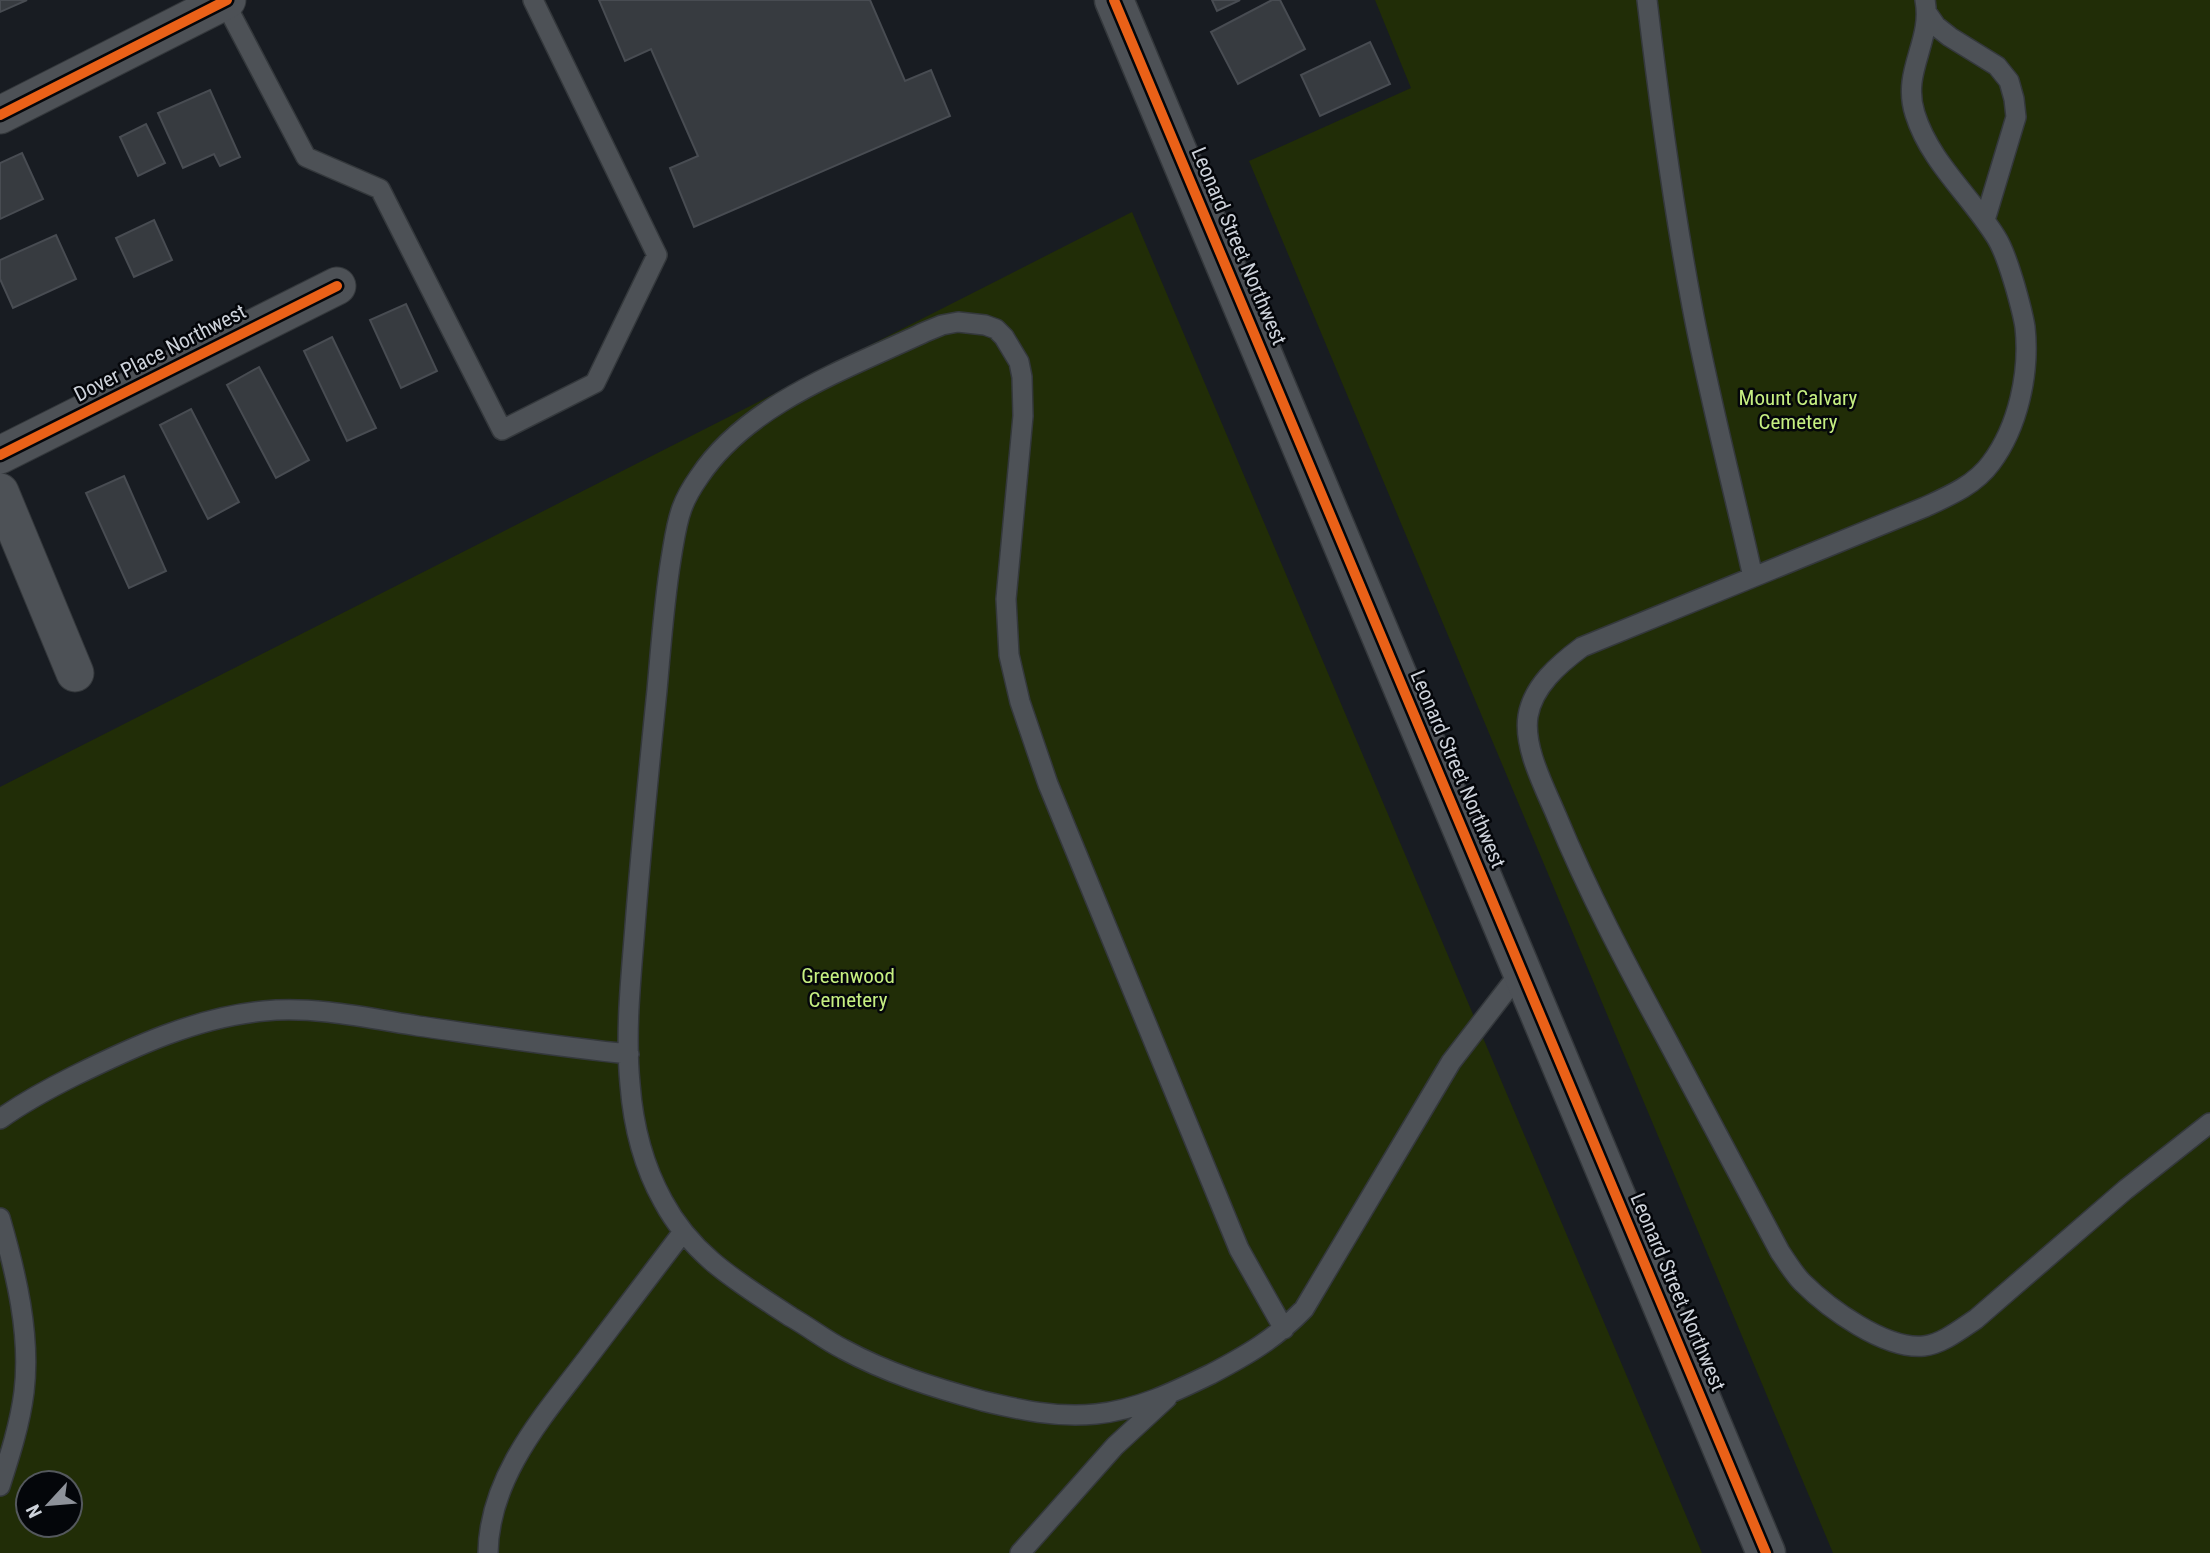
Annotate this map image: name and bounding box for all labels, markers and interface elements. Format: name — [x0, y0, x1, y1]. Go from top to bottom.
street label: Leonard Street Northwest — [1186, 144, 1292, 348]
street label: Dover Place Northwest — [70, 299, 250, 407]
park label: Mount Calvary Cemetery — [1739, 386, 1858, 434]
street label: Leonard Street Northwest — [1405, 667, 1511, 871]
park label: Greenwood Cemetery — [801, 964, 895, 1012]
street label: Leonard Street Northwest — [1625, 1190, 1731, 1394]
north arrow — [14, 1469, 84, 1539]
text: N — [21, 1501, 47, 1522]

